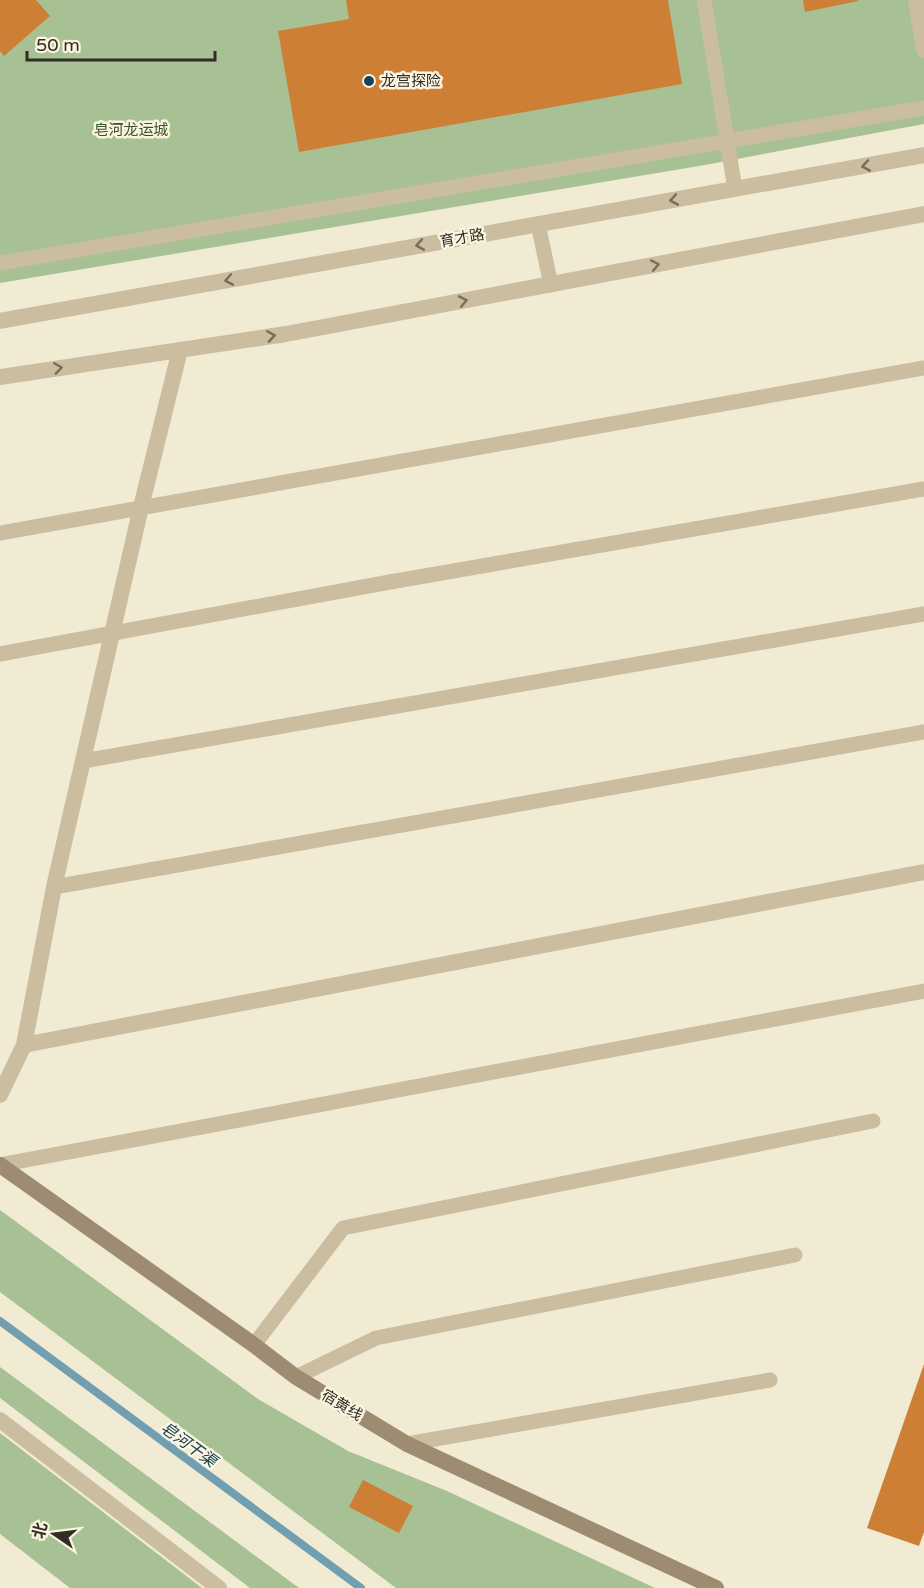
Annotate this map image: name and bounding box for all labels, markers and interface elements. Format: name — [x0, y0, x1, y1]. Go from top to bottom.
scale bar — [27, 24, 214, 62]
text: 50 m — [36, 34, 80, 56]
place label: 龙宫探险 — [381, 72, 441, 90]
marker: 龙宫探险 — [362, 74, 376, 88]
park label: 皂河龙运城 — [93, 121, 169, 139]
one-way arrow — [862, 159, 871, 171]
one-way arrow — [670, 193, 680, 206]
street label: 育才路 — [438, 225, 486, 251]
one-way arrow — [416, 239, 425, 251]
one-way arrow — [650, 259, 660, 272]
one-way arrow — [224, 273, 234, 286]
one-way arrow — [458, 295, 468, 308]
one-way arrow — [267, 331, 276, 343]
one-way arrow — [53, 363, 62, 375]
street label: 宿黄线 — [318, 1386, 366, 1424]
water label: 皂河干渠 — [157, 1418, 222, 1473]
north arrow — [24, 1504, 84, 1564]
text: 北 — [29, 1520, 52, 1541]

